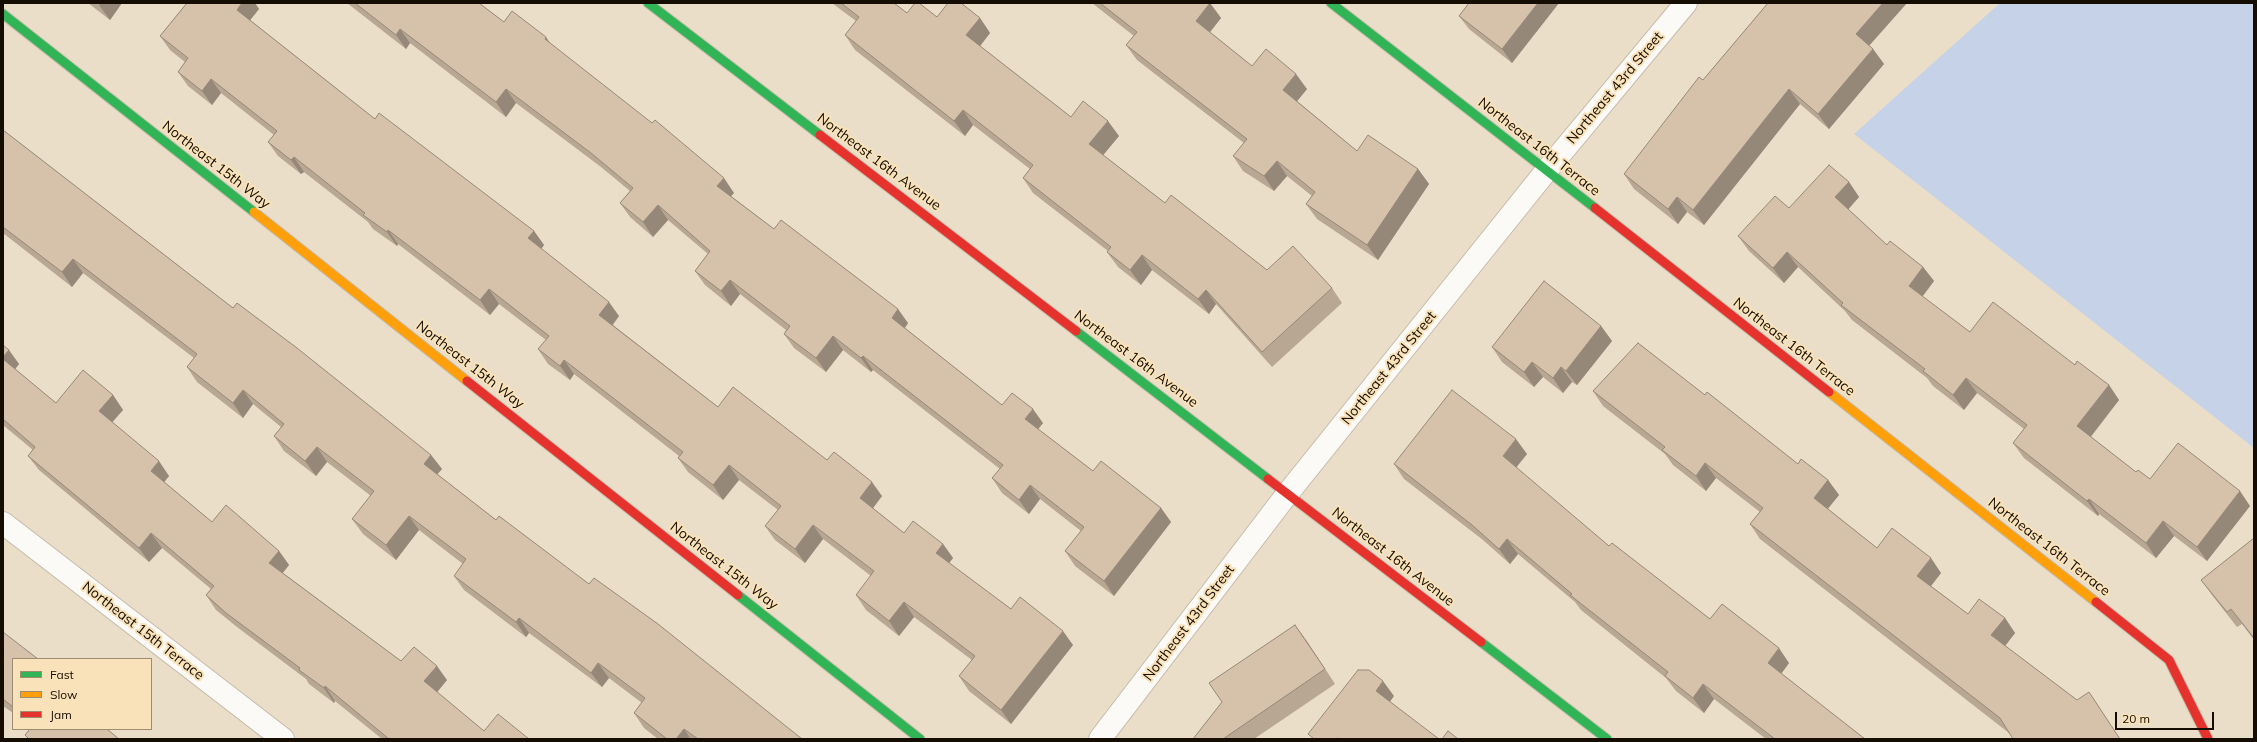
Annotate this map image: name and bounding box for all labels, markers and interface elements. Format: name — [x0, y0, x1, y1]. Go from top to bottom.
street label: Northeast 43rd Street — [1563, 29, 1667, 147]
street label: Northeast 16th Terrace — [1475, 94, 1603, 200]
street label: Northeast 16th Avenue — [814, 110, 944, 214]
street label: Northeast 15th Way — [159, 118, 273, 212]
street label: Northeast 16th Terrace — [1730, 294, 1858, 400]
street label: Northeast 16th Avenue — [1071, 307, 1201, 411]
street label: Northeast 43rd Street — [1338, 308, 1440, 428]
street label: Northeast 15th Way — [413, 318, 527, 412]
street label: Northeast 16th Terrace — [1985, 494, 2113, 600]
street label: Northeast 16th Avenue — [1328, 504, 1458, 610]
street label: Northeast 15th Way — [667, 519, 781, 613]
street label: Northeast 43rd Street — [1140, 562, 1238, 684]
street label: Northeast 15th Terrace — [79, 578, 207, 684]
legend — [12, 658, 152, 730]
text: Fast — [50, 667, 74, 682]
text: Slow — [50, 687, 78, 702]
scale bar — [2117, 704, 2216, 730]
text: Jam — [50, 707, 72, 722]
text: 20 m — [2122, 711, 2150, 726]

